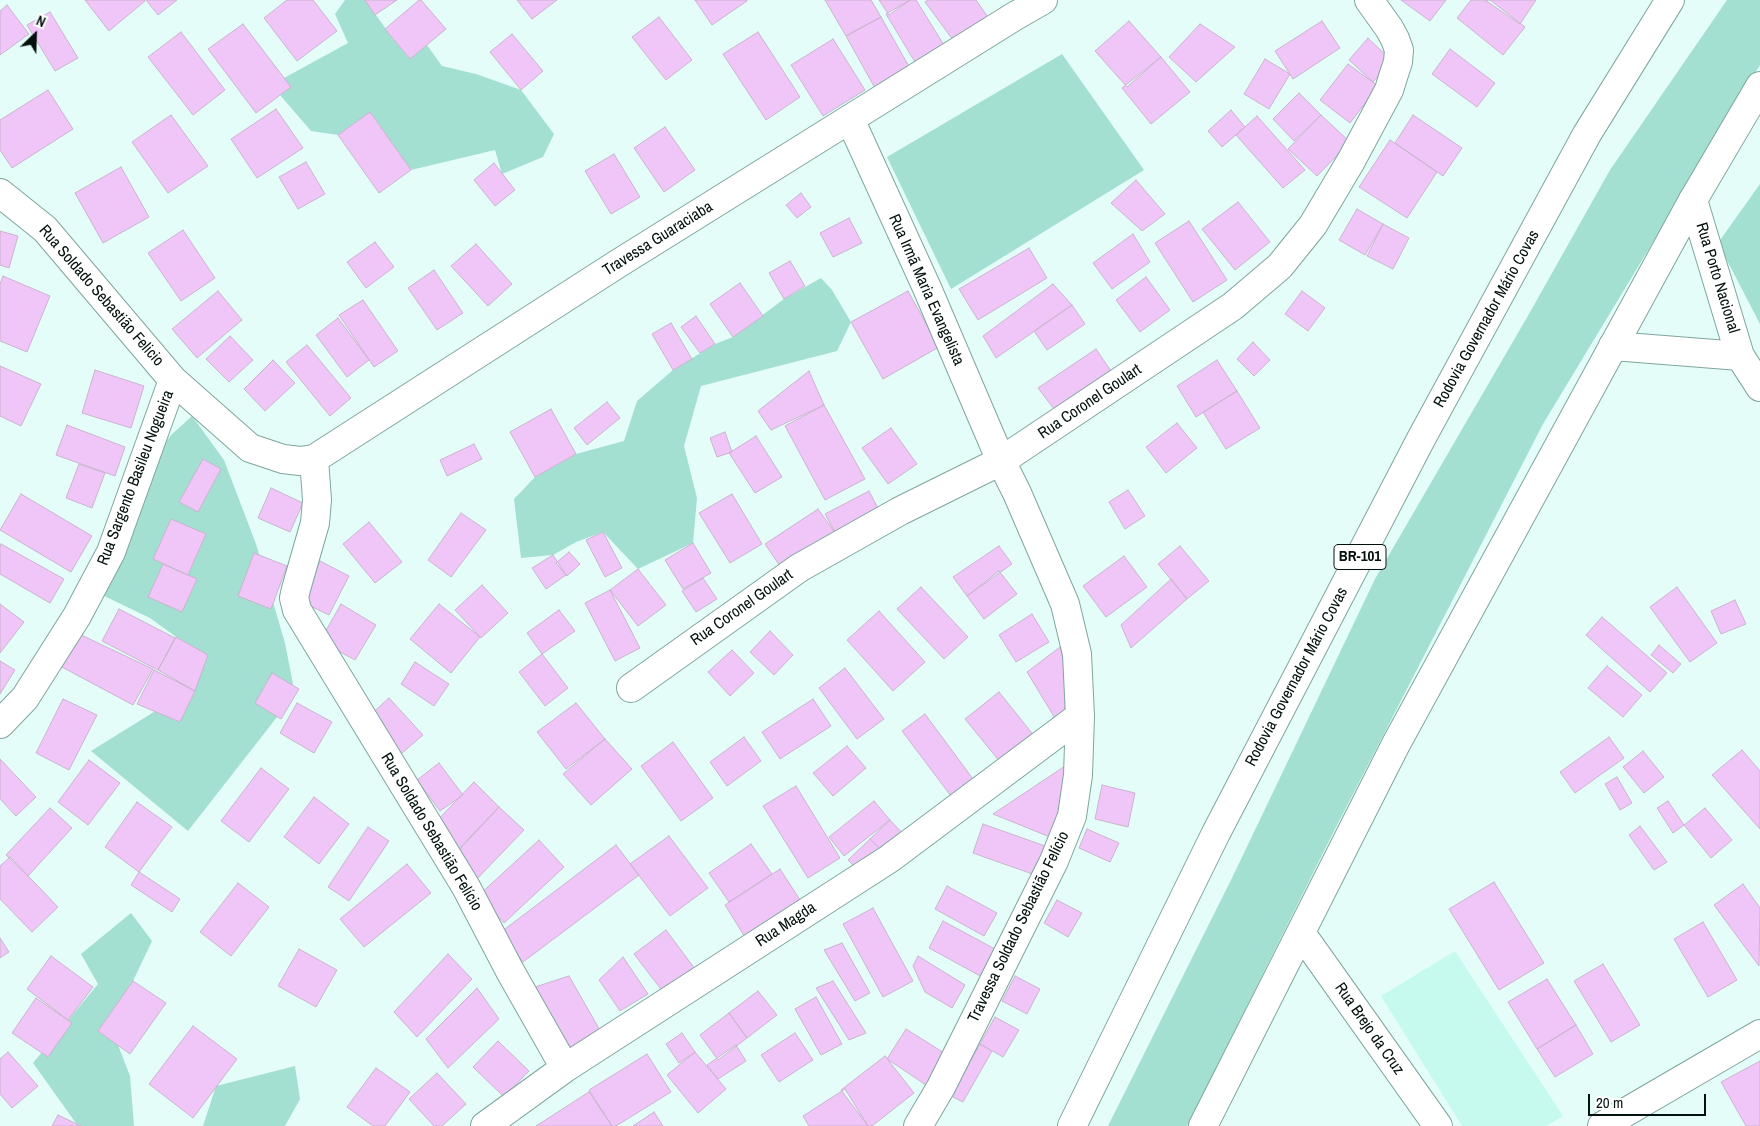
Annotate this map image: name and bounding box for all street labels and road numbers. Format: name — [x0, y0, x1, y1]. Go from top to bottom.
street label: Travessa Guaraciaba — [600, 198, 716, 280]
street label: Rua Irmã Maria Evangelista — [884, 211, 968, 369]
street label: Rua Porto Nacional — [1691, 220, 1743, 336]
street label: Rua Soldado Sebastião Felicio — [34, 221, 168, 371]
street label: Rodovia Governador Mário Covas — [1430, 227, 1544, 411]
street label: Rua Coronel Goulart — [1035, 360, 1145, 444]
street label: Rua Sargento Basileu Nogueira — [94, 388, 178, 568]
road number: BR-101 — [1334, 544, 1386, 570]
street label: Rua Coronel Goulart — [687, 566, 797, 650]
street label: Rodovia Governador Mário Covas — [1242, 584, 1352, 770]
street label: Rua Soldado Sebastião Felício — [376, 749, 486, 915]
street label: Travessa Soldado Sebastião Felício — [964, 828, 1074, 1026]
street label: Rua Magda — [752, 898, 820, 952]
street label: Rua Brejo da Cruz — [1330, 979, 1408, 1079]

